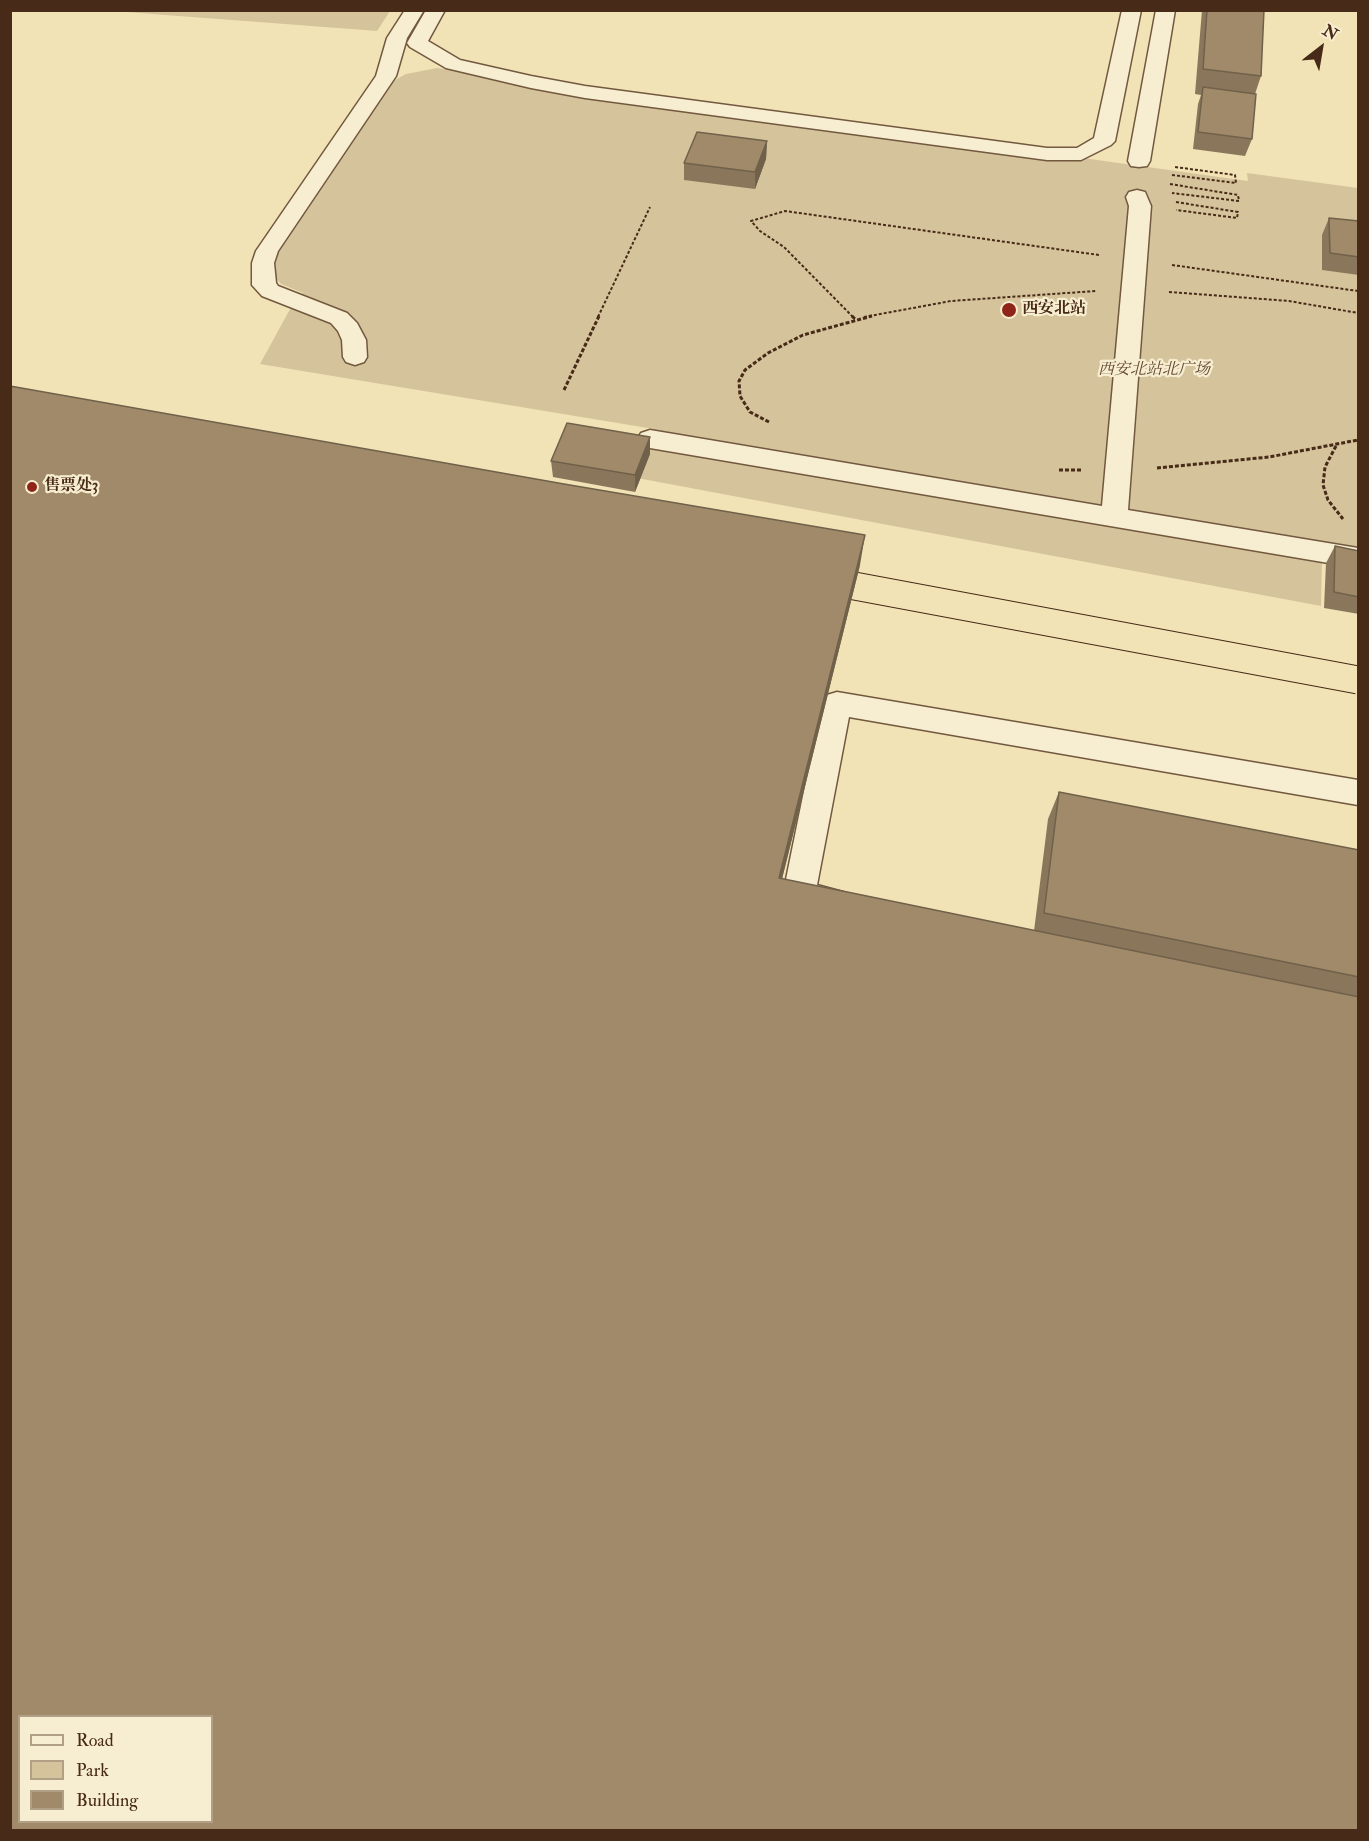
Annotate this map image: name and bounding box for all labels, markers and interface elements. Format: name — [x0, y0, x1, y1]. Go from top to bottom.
north arrow — [1291, 18, 1351, 78]
text: N — [1319, 20, 1342, 45]
place label: 西安北站 — [1022, 300, 1086, 320]
marker: 西安北站 — [1000, 301, 1018, 319]
park label: 西安北站北广场 — [1098, 361, 1210, 381]
place label: 售票处3 — [44, 477, 98, 497]
marker: 售票处3 — [25, 480, 39, 494]
legend — [18, 1715, 213, 1823]
text: Road — [76, 1729, 114, 1752]
text: Park — [76, 1759, 109, 1782]
text: Building — [76, 1789, 138, 1812]

